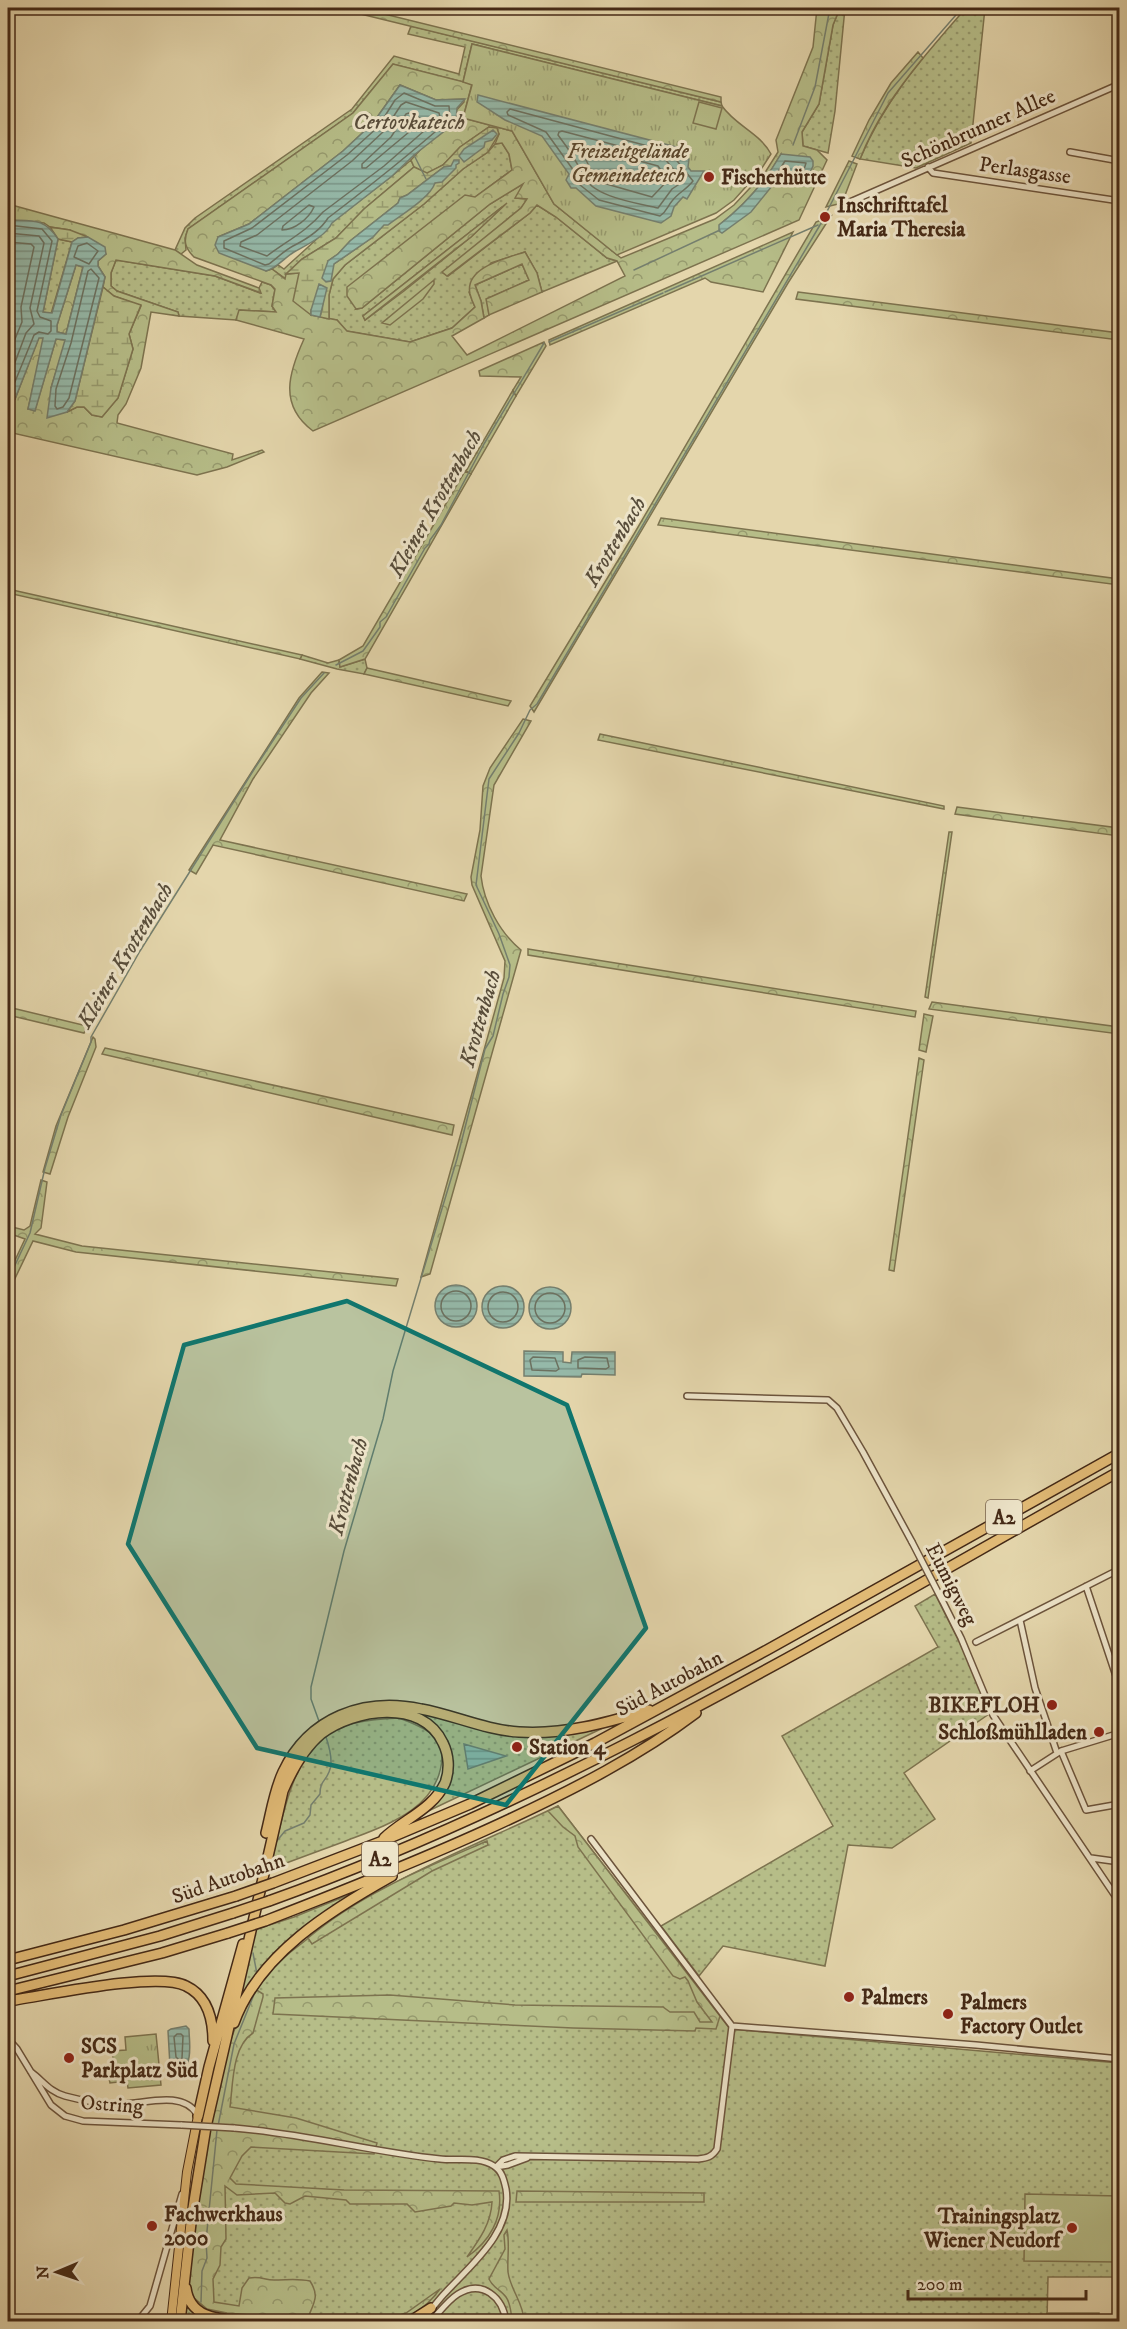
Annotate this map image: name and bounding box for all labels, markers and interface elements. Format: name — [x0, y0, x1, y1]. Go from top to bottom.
street label: Schönbrunner Allee — [897, 83, 1060, 175]
water label: Certovkateich — [353, 109, 465, 136]
park label: Freizeitgelände Gemeindeteich — [567, 139, 689, 189]
street label: Perlasgasse — [977, 152, 1073, 190]
place label: Fischerhütte — [721, 165, 826, 191]
marker: Fischerhütte — [702, 170, 716, 184]
place label: Inschrifttafel Maria Theresia — [837, 193, 966, 243]
marker: Inschrifttafel Maria Theresia — [818, 210, 832, 224]
water label: Kleiner Krottenbach — [382, 425, 488, 583]
water label: Krottenbach — [578, 492, 652, 592]
water label: Kleiner Krottenbach — [71, 878, 179, 1034]
water label: Krottenbach — [453, 967, 507, 1071]
water label: Krottenbach — [322, 1435, 374, 1539]
road number: A2 — [986, 1500, 1022, 1534]
street label: Eumigweg — [919, 1539, 983, 1631]
street label: Süd Autobahn — [612, 1645, 727, 1723]
place label: BIKEFLOH — [928, 1693, 1040, 1719]
marker: BIKEFLOH — [1045, 1698, 1059, 1712]
place label: Schloßmühlladen — [938, 1720, 1088, 1746]
marker: Schloßmühlladen — [1092, 1725, 1106, 1739]
place label: Station 4 — [529, 1735, 606, 1761]
marker: Station 4 — [510, 1740, 524, 1754]
road number: A2 — [362, 1842, 398, 1876]
street label: Süd Autobahn — [169, 1848, 288, 1910]
place label: Palmers — [861, 1985, 928, 2011]
marker: Palmers — [842, 1990, 856, 2004]
place label: Palmers Factory Outlet — [960, 1990, 1083, 2040]
marker: Palmers Factory Outlet — [941, 2007, 955, 2021]
place label: SCS Parkplatz Süd — [81, 2034, 198, 2084]
marker: SCS Parkplatz Süd — [62, 2051, 76, 2065]
street label: Ostring — [80, 2090, 145, 2120]
place label: Fachwerkhaus 2000 — [164, 2202, 282, 2252]
place label: Trainingsplatz Wiener Neudorf — [923, 2204, 1063, 2254]
marker: Fachwerkhaus 2000 — [145, 2219, 159, 2233]
marker: Trainingsplatz Wiener Neudorf — [1065, 2221, 1079, 2235]
north arrow — [27, 2242, 87, 2302]
scale bar — [908, 2263, 1086, 2301]
text: N — [33, 2266, 53, 2279]
text: 200 m — [917, 2274, 963, 2296]

